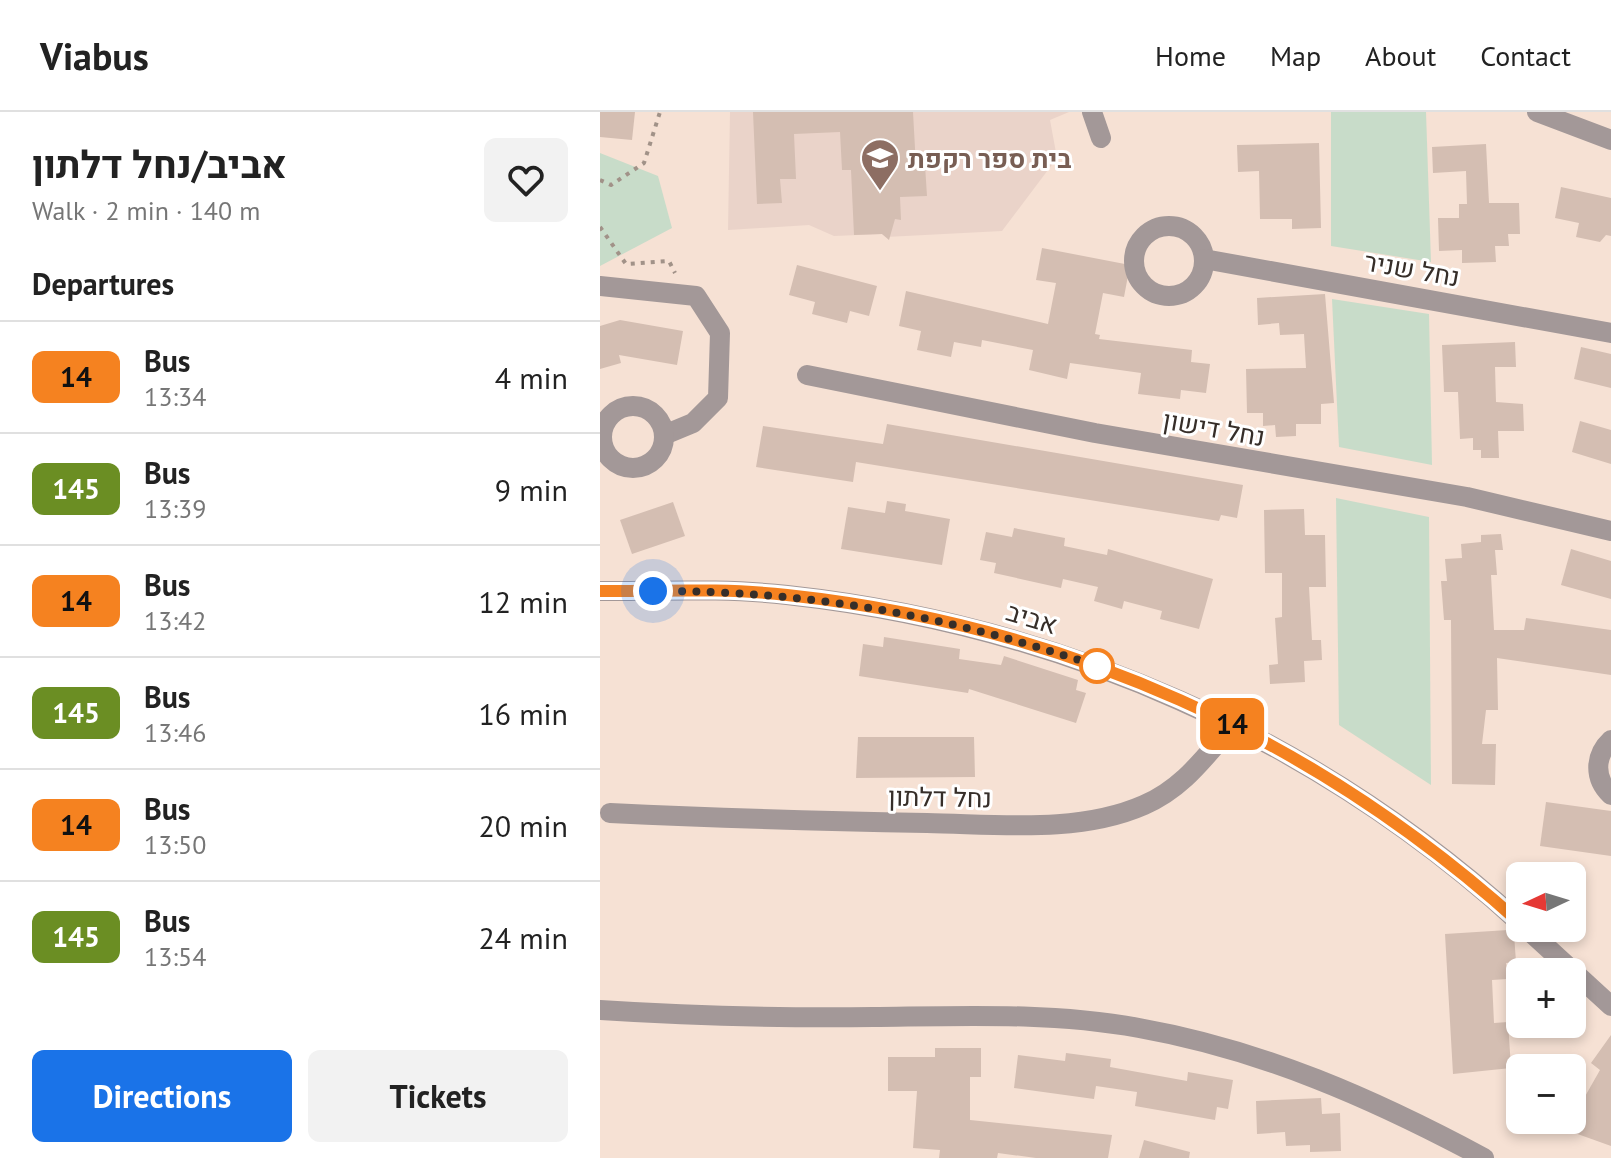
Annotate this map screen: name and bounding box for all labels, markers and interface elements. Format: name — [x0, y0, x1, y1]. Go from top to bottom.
text: Viabus — [40, 31, 149, 80]
text: Home — [1155, 37, 1226, 74]
text: Map — [1270, 37, 1321, 74]
text: About — [1365, 37, 1436, 74]
text: Contact — [1480, 37, 1571, 74]
school or university icon: בית ספר רקפת — [859, 137, 901, 192]
button: heart — [484, 138, 568, 222]
text: אביב/נחל דלתון — [32, 139, 287, 188]
place label: בית ספר רקפת — [908, 142, 1071, 175]
text: Walk · 2 min · 140 m — [32, 194, 260, 227]
street label: נחל שניר — [1362, 244, 1462, 294]
text: Departures — [32, 264, 174, 303]
text: Bus — [144, 341, 191, 380]
text: 14 — [60, 358, 92, 395]
text: 4 min — [495, 358, 568, 397]
text: 13:34 — [144, 380, 206, 413]
street label: נחל דישון — [1161, 403, 1267, 453]
text: Bus — [144, 453, 191, 492]
text: 145 — [52, 470, 100, 507]
text: 9 min — [495, 470, 568, 509]
text: 13:39 — [144, 492, 206, 525]
text: Bus — [144, 565, 191, 604]
your location — [633, 571, 673, 611]
text: 14 — [60, 582, 92, 619]
text: 12 min — [478, 582, 568, 621]
street label: אביב — [1002, 595, 1062, 641]
text: 13:42 — [144, 604, 206, 637]
unlabelled marker — [1080, 649, 1114, 683]
text: Bus — [144, 677, 191, 716]
text: 145 — [52, 694, 100, 731]
text: 16 min — [478, 694, 568, 733]
line badge: 14 — [1196, 698, 1268, 750]
text: 14 — [1216, 705, 1248, 742]
text: 13:46 — [144, 716, 206, 749]
street label: נחל דלתון — [888, 780, 992, 814]
text: Bus — [144, 789, 191, 828]
text: 14 — [60, 806, 92, 843]
text: 20 min — [478, 806, 568, 845]
text: 13:50 — [144, 828, 206, 861]
north arrow — [1506, 862, 1586, 942]
map controls — [1506, 862, 1586, 1134]
text: Bus — [144, 901, 191, 940]
text: 145 — [52, 918, 100, 955]
text: 24 min — [478, 918, 568, 957]
text: 13:54 — [144, 940, 206, 973]
button: + — [1506, 958, 1586, 1038]
button: Directions — [32, 1050, 292, 1142]
button: Tickets — [308, 1050, 568, 1142]
button: − — [1506, 1054, 1586, 1134]

